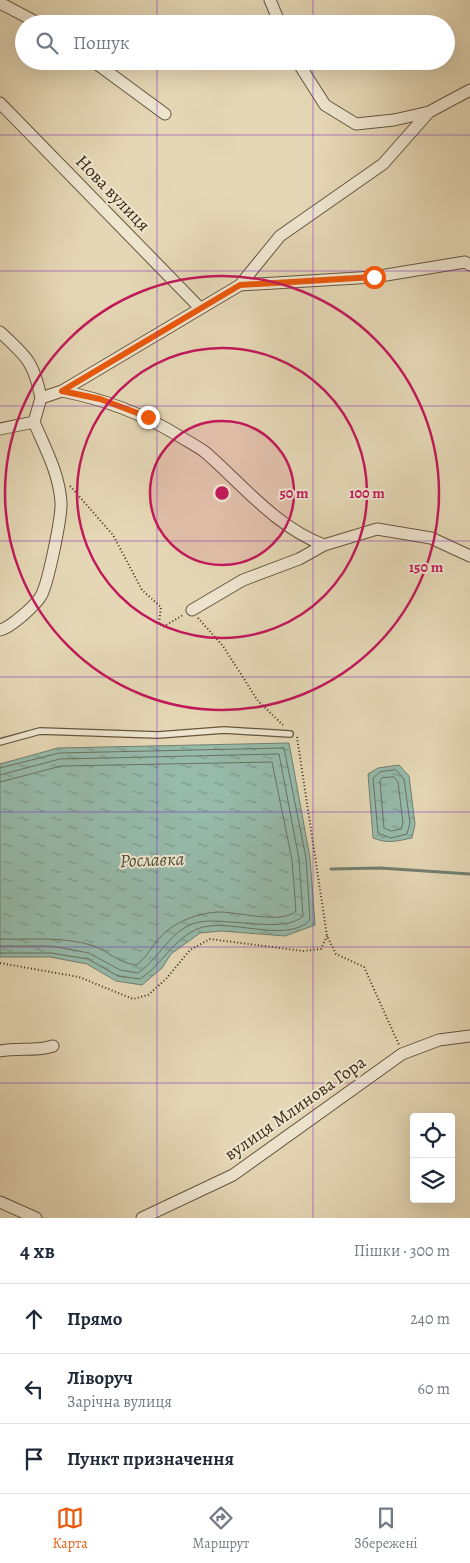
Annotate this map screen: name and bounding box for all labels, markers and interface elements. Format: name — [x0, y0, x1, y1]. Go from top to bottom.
search box — [15, 15, 455, 70]
icon: search — [33, 29, 61, 57]
text: Пошук — [73, 30, 130, 56]
street label: Нова вулиця — [70, 150, 156, 236]
route start — [363, 266, 386, 289]
route end — [137, 406, 160, 429]
text: 50 m — [279, 483, 309, 503]
text: 100 m — [349, 483, 385, 503]
centre of rings — [213, 484, 231, 502]
text: 150 m — [409, 557, 444, 577]
water label: Рославка — [119, 846, 185, 874]
street label: вулиця Млинова Гора — [219, 1050, 371, 1166]
map controls — [410, 1113, 455, 1203]
button: locate — [410, 1113, 455, 1158]
button: layers — [410, 1158, 455, 1203]
text: 4 хв — [20, 1237, 55, 1265]
text: Пішки · 300 m — [354, 1240, 450, 1262]
icon: ahead — [20, 1305, 48, 1333]
text: Прямо — [67, 1306, 122, 1332]
text: 240 m — [410, 1308, 450, 1330]
text: Ліворуч — [67, 1365, 133, 1391]
icon: left — [20, 1375, 48, 1403]
text: 60 m — [418, 1378, 450, 1400]
text: Зарічна вулиця — [67, 1391, 172, 1413]
icon: arrive — [20, 1445, 48, 1473]
text: Пункт призначення — [67, 1446, 234, 1472]
tab: Карта — [52, 1504, 88, 1553]
tab: Маршрут — [193, 1504, 249, 1553]
tab: Збережені — [354, 1504, 418, 1553]

